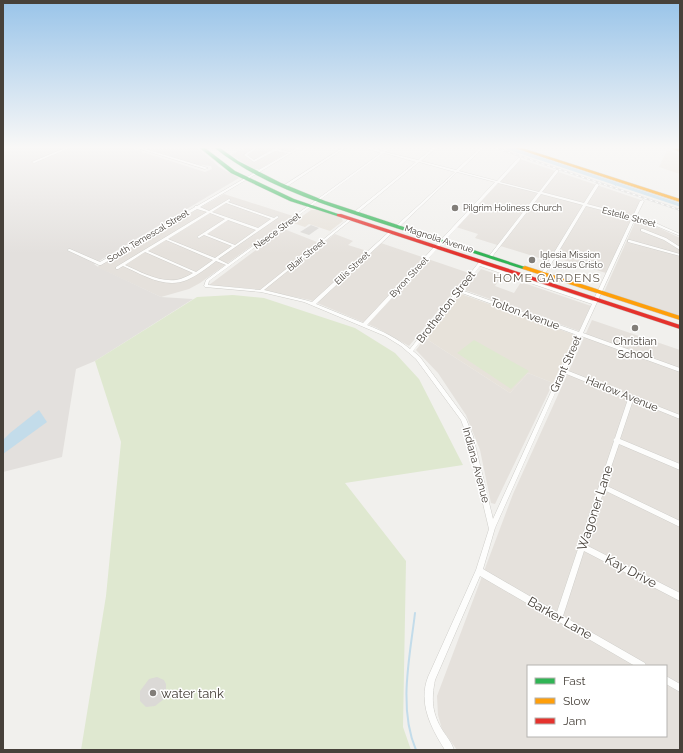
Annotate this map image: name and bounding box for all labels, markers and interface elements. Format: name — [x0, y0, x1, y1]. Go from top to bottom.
marker: Pilgrim Holiness Church — [450, 203, 460, 213]
place label: Pilgrim Holiness Church — [463, 203, 562, 213]
street label: Estelle Street — [601, 205, 657, 229]
street label: South Temescal Street — [105, 208, 191, 264]
street label: Neece Street — [252, 211, 302, 251]
street label: Magnolia Avenue — [403, 223, 475, 255]
street label: Blair Street — [285, 237, 327, 273]
street label: Ellis Street — [333, 249, 371, 287]
place label: Iglesia Mission de Jesus Cristo — [540, 250, 603, 270]
street label: Byron Street — [388, 255, 430, 299]
marker: Iglesia Mission de Jesus Cristo — [527, 255, 537, 265]
street label: Brotherton Street — [414, 268, 478, 346]
district label: HOME GARDENS — [493, 271, 601, 285]
street label: Tolton Avenue — [489, 295, 562, 333]
marker: Christian School — [630, 323, 640, 333]
street label: Grant Street — [548, 333, 584, 395]
place label: Christian School — [613, 335, 657, 361]
street label: Harlow Avenue — [584, 374, 661, 415]
street label: Indiana Avenue — [460, 426, 492, 505]
street label: Wagoner Lane — [574, 463, 616, 552]
street label: Kay Drive — [603, 551, 660, 591]
street label: Barker Lane — [525, 594, 595, 643]
legend — [527, 665, 667, 737]
text: Fast — [563, 674, 586, 688]
place label: water tank — [161, 686, 224, 701]
marker: water tank — [148, 688, 158, 698]
text: Slow — [563, 694, 590, 708]
text: Jam — [563, 714, 586, 728]

